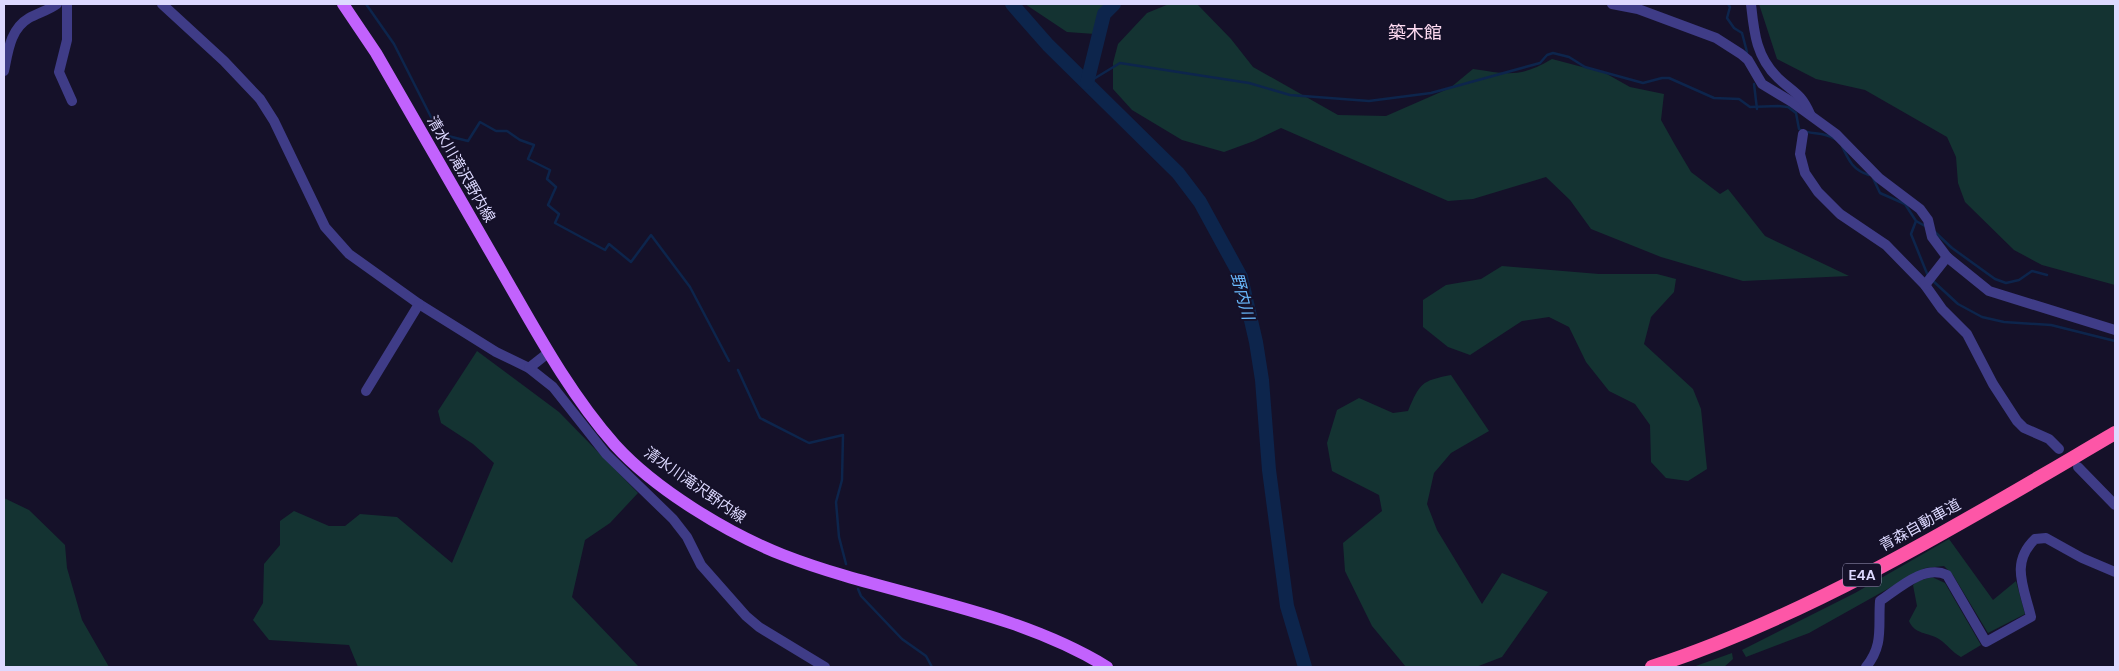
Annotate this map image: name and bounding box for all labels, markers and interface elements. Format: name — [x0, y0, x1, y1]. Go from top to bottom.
district label: 築木館 — [1388, 21, 1442, 45]
street label: 清水川滝沢野内線 — [422, 112, 500, 226]
water label: 野内川 — [1226, 270, 1259, 324]
street label: 清水川滝沢野内線 — [640, 442, 750, 528]
street label: 青森自動車道 — [1876, 494, 1964, 556]
road number: E4A — [1843, 564, 1881, 586]

